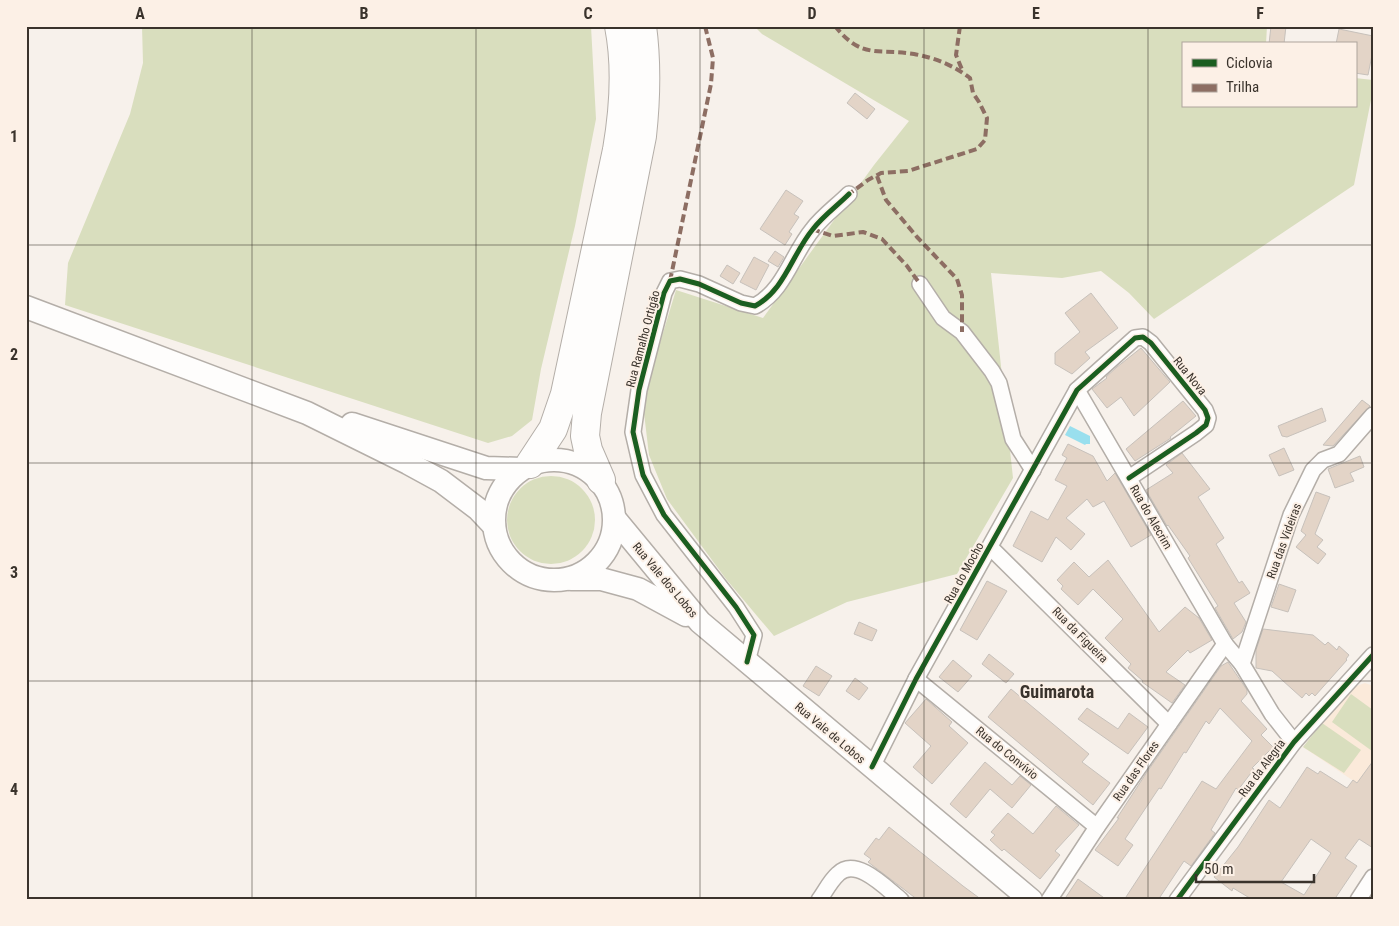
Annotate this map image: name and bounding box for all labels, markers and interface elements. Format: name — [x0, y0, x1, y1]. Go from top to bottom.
text: A — [135, 4, 145, 23]
text: B — [360, 4, 369, 23]
text: C — [583, 4, 593, 23]
text: D — [807, 4, 817, 23]
text: E — [1032, 4, 1040, 23]
text: F — [1256, 4, 1264, 23]
legend — [1182, 42, 1356, 108]
text: Ciclovia — [1226, 54, 1273, 72]
text: Trilha — [1226, 78, 1259, 96]
text: 1 — [10, 127, 18, 146]
street label: Rua Ramalho Ortigão — [623, 289, 663, 389]
text: 2 — [10, 345, 18, 364]
street label: Rua Nova — [1170, 354, 1210, 398]
street label: Rua do Alecrim — [1127, 482, 1175, 552]
street label: Rua das Videiras — [1264, 501, 1304, 581]
street label: Rua Vale dos Lobos — [630, 540, 700, 620]
street label: Rua do Mocho — [941, 540, 987, 606]
text: 3 — [10, 563, 18, 582]
street label: Rua da Figueira — [1049, 604, 1111, 666]
district label: Guimarota — [1020, 681, 1094, 702]
street label: Rua Vale de Lobos — [792, 700, 868, 766]
street label: Rua do Convívio — [973, 724, 1041, 782]
street label: Rua da Alegria — [1236, 736, 1288, 800]
street label: Rua das Flores — [1110, 738, 1162, 804]
text: 4 — [10, 780, 18, 799]
scale bar — [1196, 851, 1314, 883]
text: 50 m — [1204, 860, 1234, 878]

